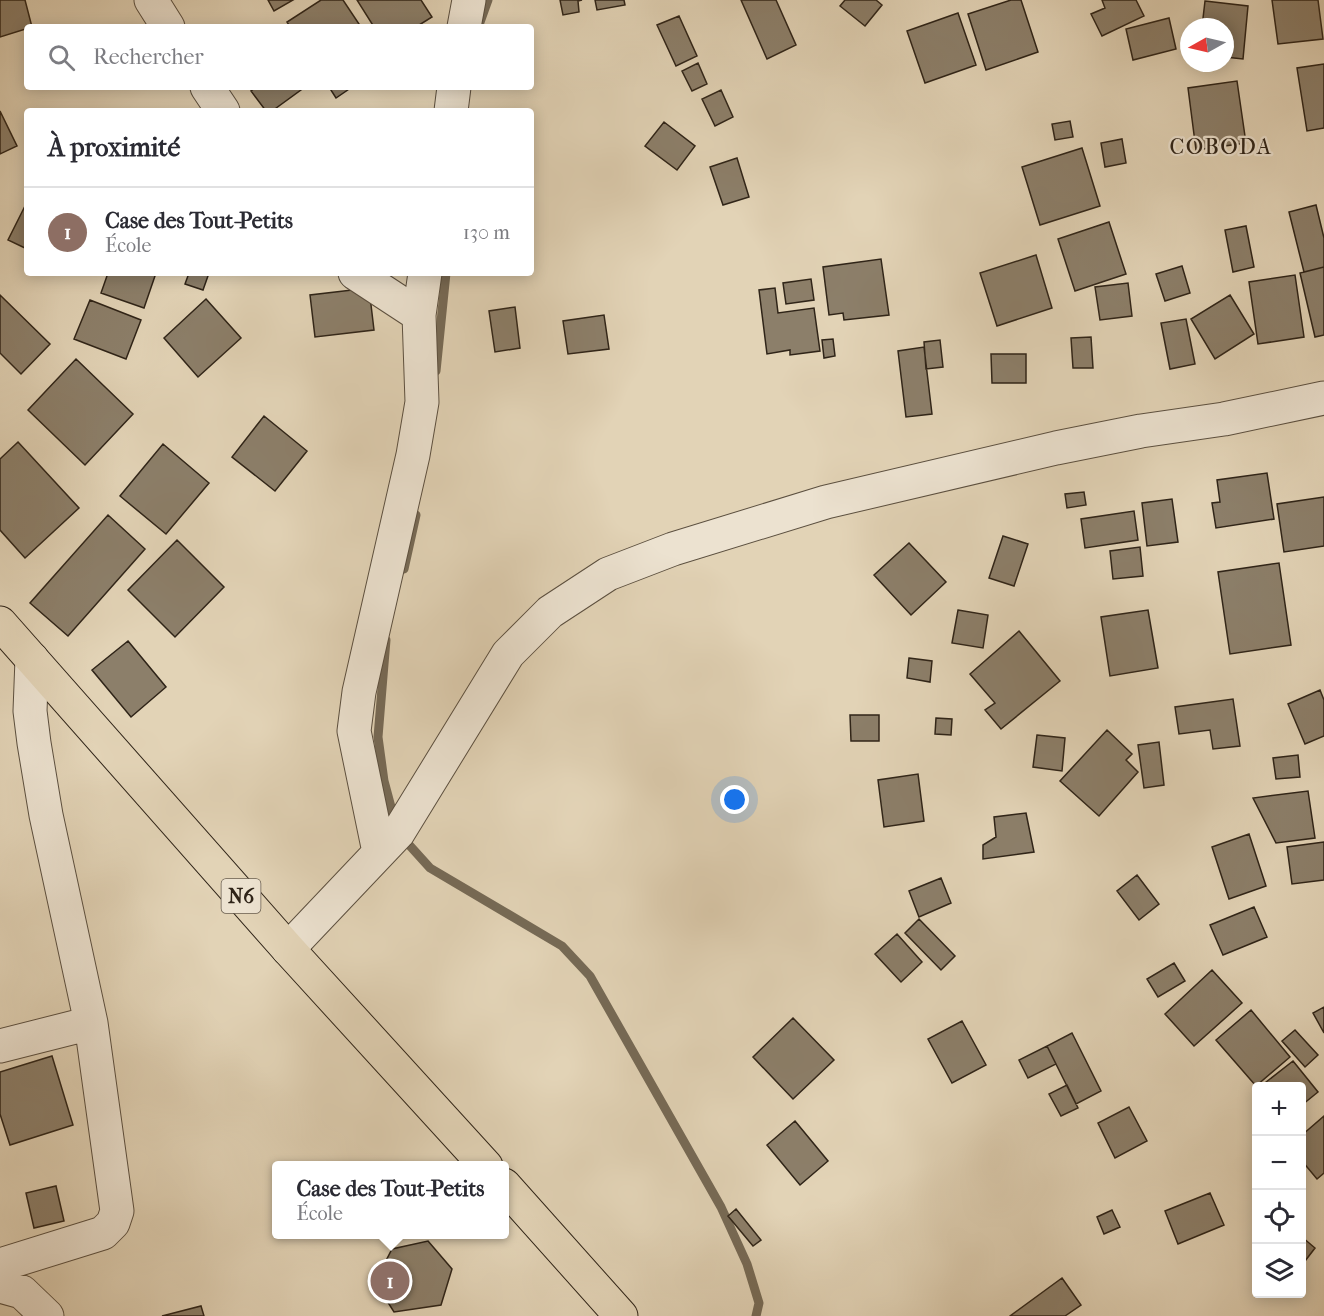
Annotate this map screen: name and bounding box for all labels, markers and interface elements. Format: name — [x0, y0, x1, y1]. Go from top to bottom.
north arrow — [1180, 18, 1234, 72]
search box — [24, 24, 534, 90]
icon: search — [45, 41, 78, 74]
text: Rechercher — [93, 44, 204, 70]
text: À proximité — [48, 132, 180, 163]
district label: COBODA — [1170, 134, 1272, 160]
text: Case des Tout-Petits — [105, 208, 293, 234]
text: 1 — [64, 221, 71, 244]
text: 130 m — [463, 221, 510, 244]
text: École — [105, 234, 151, 257]
your location — [720, 785, 749, 814]
road number: N6 — [222, 879, 260, 913]
map controls — [1252, 1082, 1306, 1298]
button: + — [1252, 1082, 1306, 1136]
button: − — [1252, 1136, 1306, 1190]
popup — [272, 1161, 509, 1239]
text: Case des Tout-Petits — [297, 1176, 484, 1202]
button: locate — [1252, 1190, 1306, 1244]
text: École — [297, 1202, 343, 1225]
button: layers — [1252, 1244, 1306, 1298]
pin: 1 — [370, 1258, 410, 1304]

